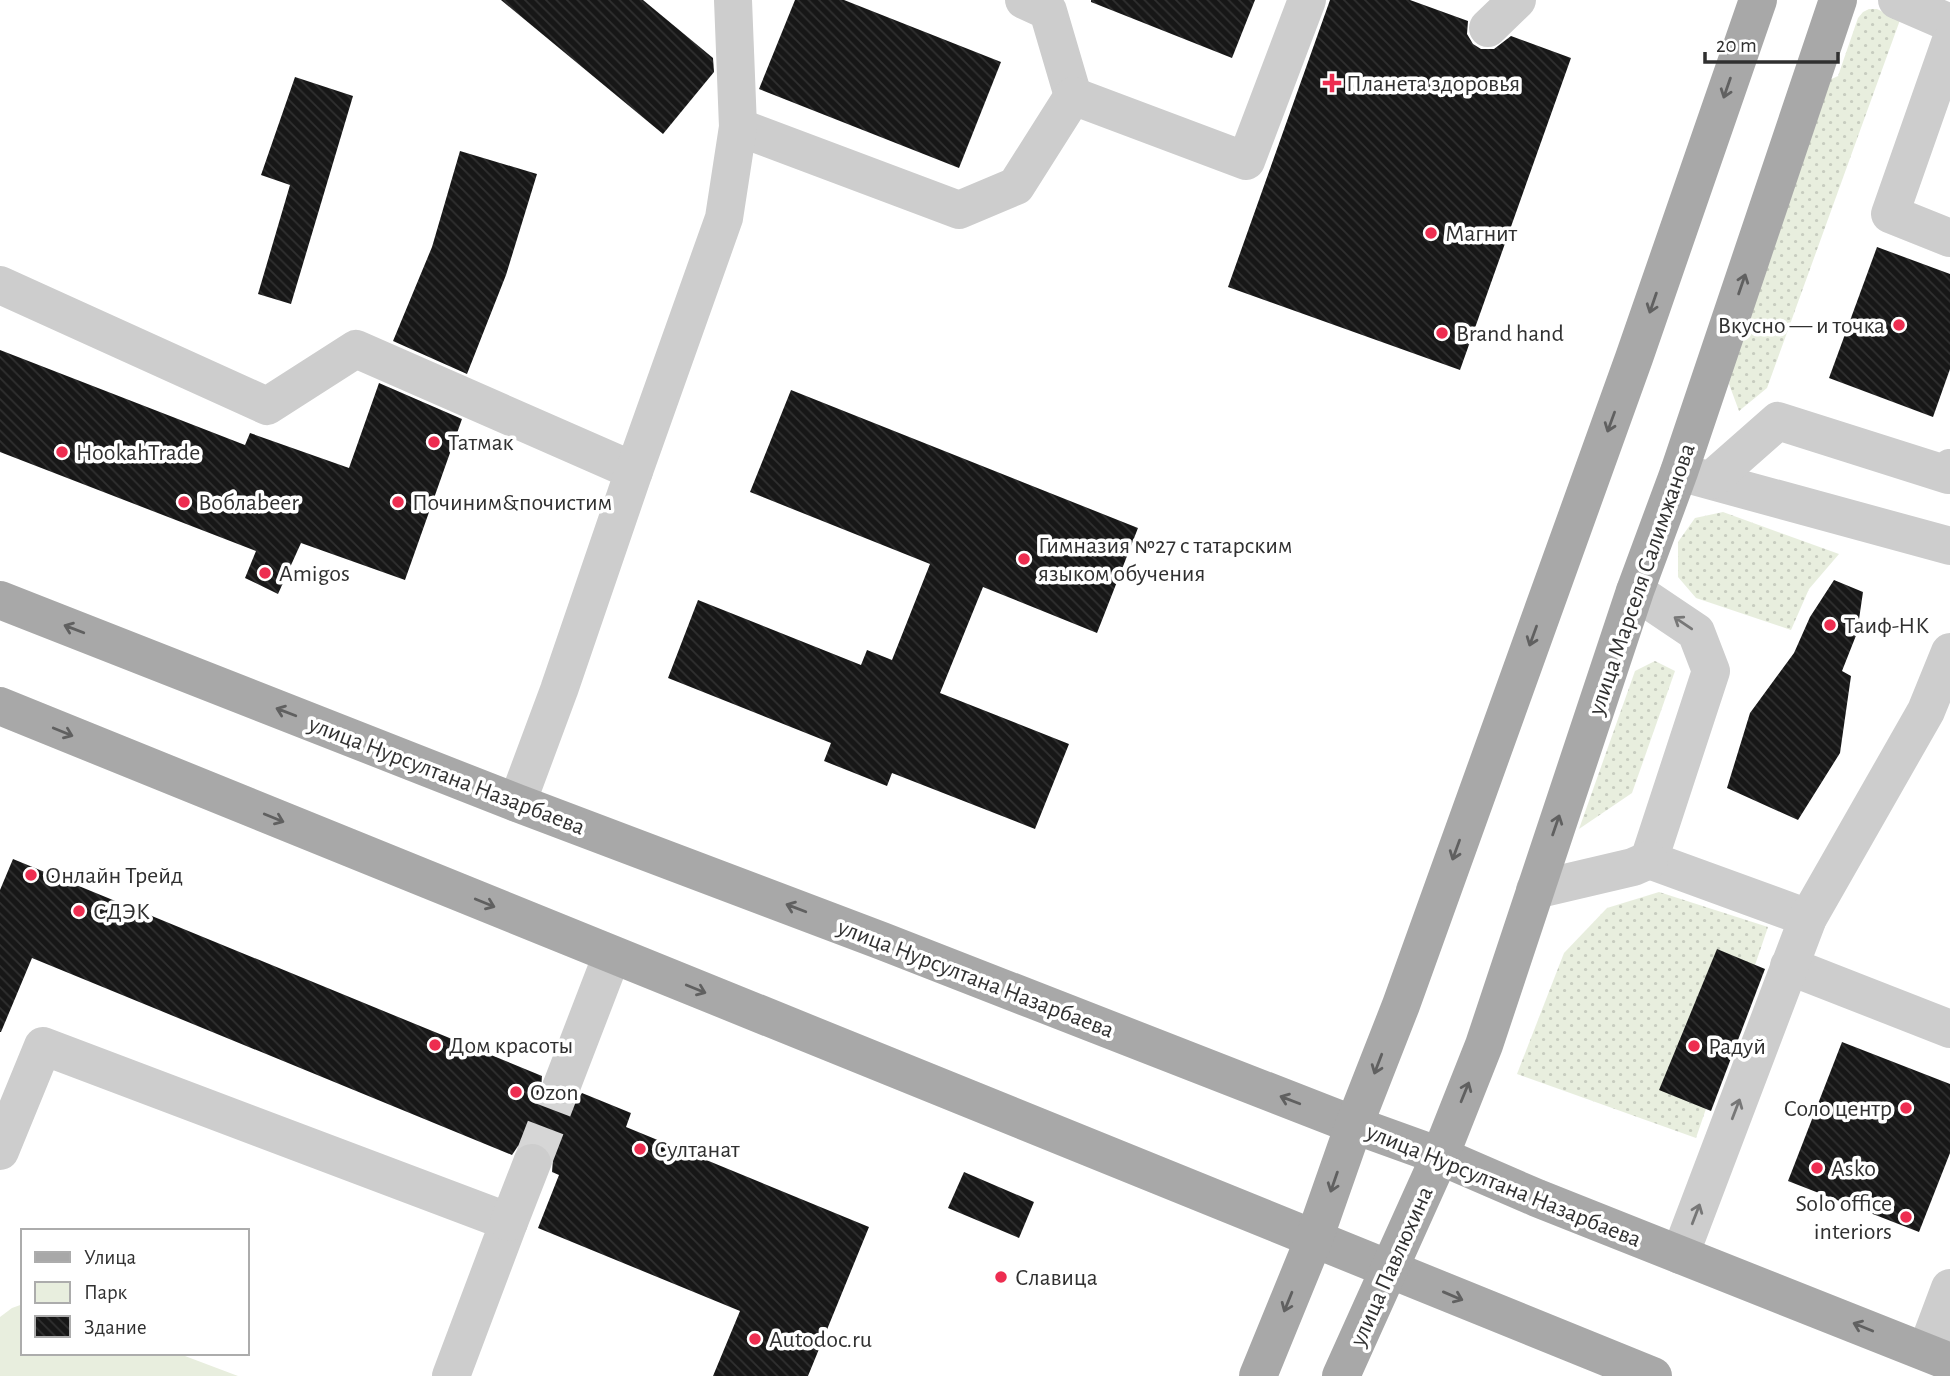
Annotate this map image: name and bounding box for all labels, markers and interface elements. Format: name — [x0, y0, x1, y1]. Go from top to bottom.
scale bar — [1705, 21, 1838, 65]
text: 20 m — [1716, 35, 1757, 56]
place label: Планета здоровья — [1346, 72, 1520, 96]
marker: Планета здоровья — [1324, 75, 1340, 91]
one-way arrow — [1720, 76, 1732, 98]
place label: Магнит — [1445, 222, 1517, 246]
marker: Магнит — [1423, 225, 1439, 241]
one-way arrow — [1737, 274, 1749, 296]
one-way arrow — [1646, 291, 1658, 313]
place label: Вкусно — и точка — [1718, 314, 1885, 338]
marker: Вкусно — и точка — [1891, 317, 1907, 333]
place label: Brand hand — [1456, 322, 1564, 346]
marker: Brand hand — [1434, 325, 1450, 341]
one-way arrow — [1603, 410, 1616, 432]
place label: Татмак — [448, 431, 514, 455]
marker: Татмак — [426, 434, 442, 450]
place label: HookahTrade — [76, 441, 200, 465]
street label: улица Марселя Салимжанова — [1584, 441, 1700, 719]
marker: HookahTrade — [54, 444, 70, 460]
place label: Воблаbeer — [198, 491, 299, 515]
place label: Починим&почистим — [412, 491, 612, 515]
marker: Воблаbeer — [176, 494, 192, 510]
marker: Починим&почистим — [390, 494, 406, 510]
place label: Гимназия №27 с татарским языком обучения — [1038, 534, 1292, 586]
marker: Гимназия №27 с татарским языком обучения — [1016, 551, 1032, 567]
place label: Amigos — [279, 562, 350, 586]
marker: Amigos — [257, 565, 273, 581]
place label: Таиф-НК — [1844, 614, 1929, 638]
one-way arrow — [1673, 616, 1693, 630]
marker: Таиф-НК — [1822, 617, 1838, 633]
one-way arrow — [64, 622, 86, 635]
one-way arrow — [1526, 624, 1539, 646]
one-way arrow — [276, 705, 297, 718]
street label: улица Нурсултана Назарбаева — [304, 712, 588, 840]
one-way arrow — [52, 726, 74, 739]
one-way arrow — [263, 812, 284, 825]
one-way arrow — [1551, 815, 1563, 837]
one-way arrow — [1449, 838, 1461, 860]
place label: Онлайн Трейд — [45, 864, 183, 888]
marker: Онлайн Трейд — [23, 867, 39, 883]
one-way arrow — [473, 898, 495, 911]
place label: СДЭК — [93, 900, 150, 924]
one-way arrow — [785, 901, 807, 914]
marker: СДЭК — [71, 903, 87, 919]
street label: улица Нурсултана Назарбаева — [833, 915, 1117, 1043]
one-way arrow — [684, 983, 706, 996]
place label: Дом красоты — [449, 1034, 573, 1058]
place label: Радуй — [1708, 1035, 1766, 1059]
marker: Дом красоты — [427, 1037, 443, 1053]
marker: Радуй — [1686, 1038, 1702, 1054]
one-way arrow — [1371, 1052, 1384, 1074]
place label: Ozon — [530, 1081, 579, 1105]
one-way arrow — [1460, 1082, 1473, 1104]
marker: Ozon — [508, 1084, 524, 1100]
one-way arrow — [1280, 1093, 1302, 1106]
place label: Соло центр — [1783, 1097, 1892, 1121]
one-way arrow — [1730, 1099, 1743, 1121]
marker: Соло центр — [1898, 1100, 1914, 1116]
street label: улица Нурсултана Назарбаева — [1362, 1119, 1644, 1252]
place label: Султанат — [654, 1138, 740, 1162]
marker: Султанат — [632, 1141, 648, 1157]
place label: Asko — [1831, 1157, 1876, 1181]
marker: Asko — [1809, 1160, 1825, 1176]
one-way arrow — [1327, 1171, 1339, 1193]
street label: улица Павлюхина — [1346, 1183, 1438, 1351]
place label: Solo office interiors — [1796, 1192, 1892, 1244]
one-way arrow — [1691, 1203, 1703, 1225]
marker: Solo office interiors — [1898, 1209, 1914, 1225]
legend — [21, 1229, 248, 1355]
text: Улица — [84, 1247, 137, 1268]
place label: Славица — [1015, 1266, 1098, 1290]
marker: Славица — [993, 1269, 1009, 1285]
text: Парк — [84, 1282, 128, 1303]
one-way arrow — [1442, 1290, 1463, 1303]
one-way arrow — [1281, 1291, 1294, 1313]
text: Здание — [84, 1317, 147, 1338]
one-way arrow — [1853, 1319, 1874, 1332]
place label: Autodoc.ru — [769, 1328, 872, 1352]
marker: Autodoc.ru — [747, 1331, 763, 1347]

